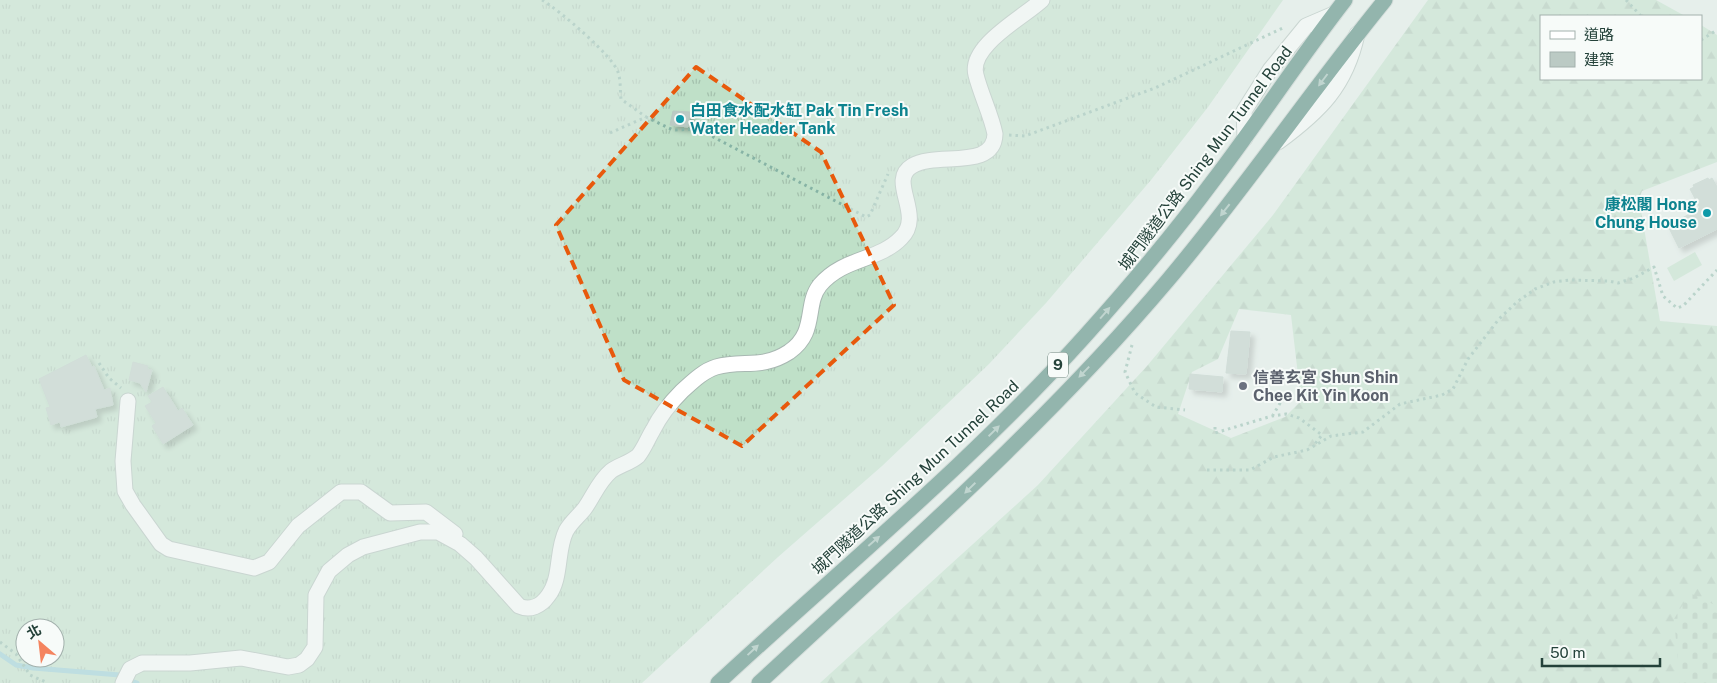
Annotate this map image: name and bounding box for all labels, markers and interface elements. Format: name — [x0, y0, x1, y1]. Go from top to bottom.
legend — [1540, 15, 1702, 80]
text: 道路 — [1584, 26, 1614, 43]
street label: 城門隧道公路 Shing Mun Tunnel Road — [1115, 42, 1296, 274]
text: 建築 — [1584, 51, 1614, 68]
one-way arrow — [1318, 73, 1328, 87]
place label: 白田食水配水缸 Pak Tin Fresh Water Header Tank — [690, 101, 909, 138]
marker: 白田食水配水缸 Pak Tin Fresh Water Header Tank — [674, 113, 686, 125]
place label: 康松閣 Hong Chung House — [1595, 195, 1697, 232]
one-way arrow — [1219, 203, 1230, 216]
marker: 康松閣 Hong Chung House — [1701, 207, 1713, 219]
one-way arrow — [1100, 307, 1111, 320]
road number: 9 — [1048, 352, 1068, 378]
one-way arrow — [1078, 366, 1090, 378]
place label: 信善玄宮 Shun Shin Chee Kit Yin Koon — [1253, 368, 1398, 405]
street label: 城門隧道公路 Shing Mun Tunnel Road — [808, 376, 1023, 578]
marker: 信善玄宮 Shun Shin Chee Kit Yin Koon — [1237, 380, 1249, 392]
one-way arrow — [988, 425, 1000, 437]
one-way arrow — [964, 482, 976, 494]
one-way arrow — [868, 535, 880, 547]
north arrow — [15, 618, 65, 668]
text: 北 — [24, 621, 44, 642]
scale bar — [1542, 636, 1660, 668]
one-way arrow — [747, 644, 759, 656]
text: 50 m — [1550, 644, 1585, 661]

